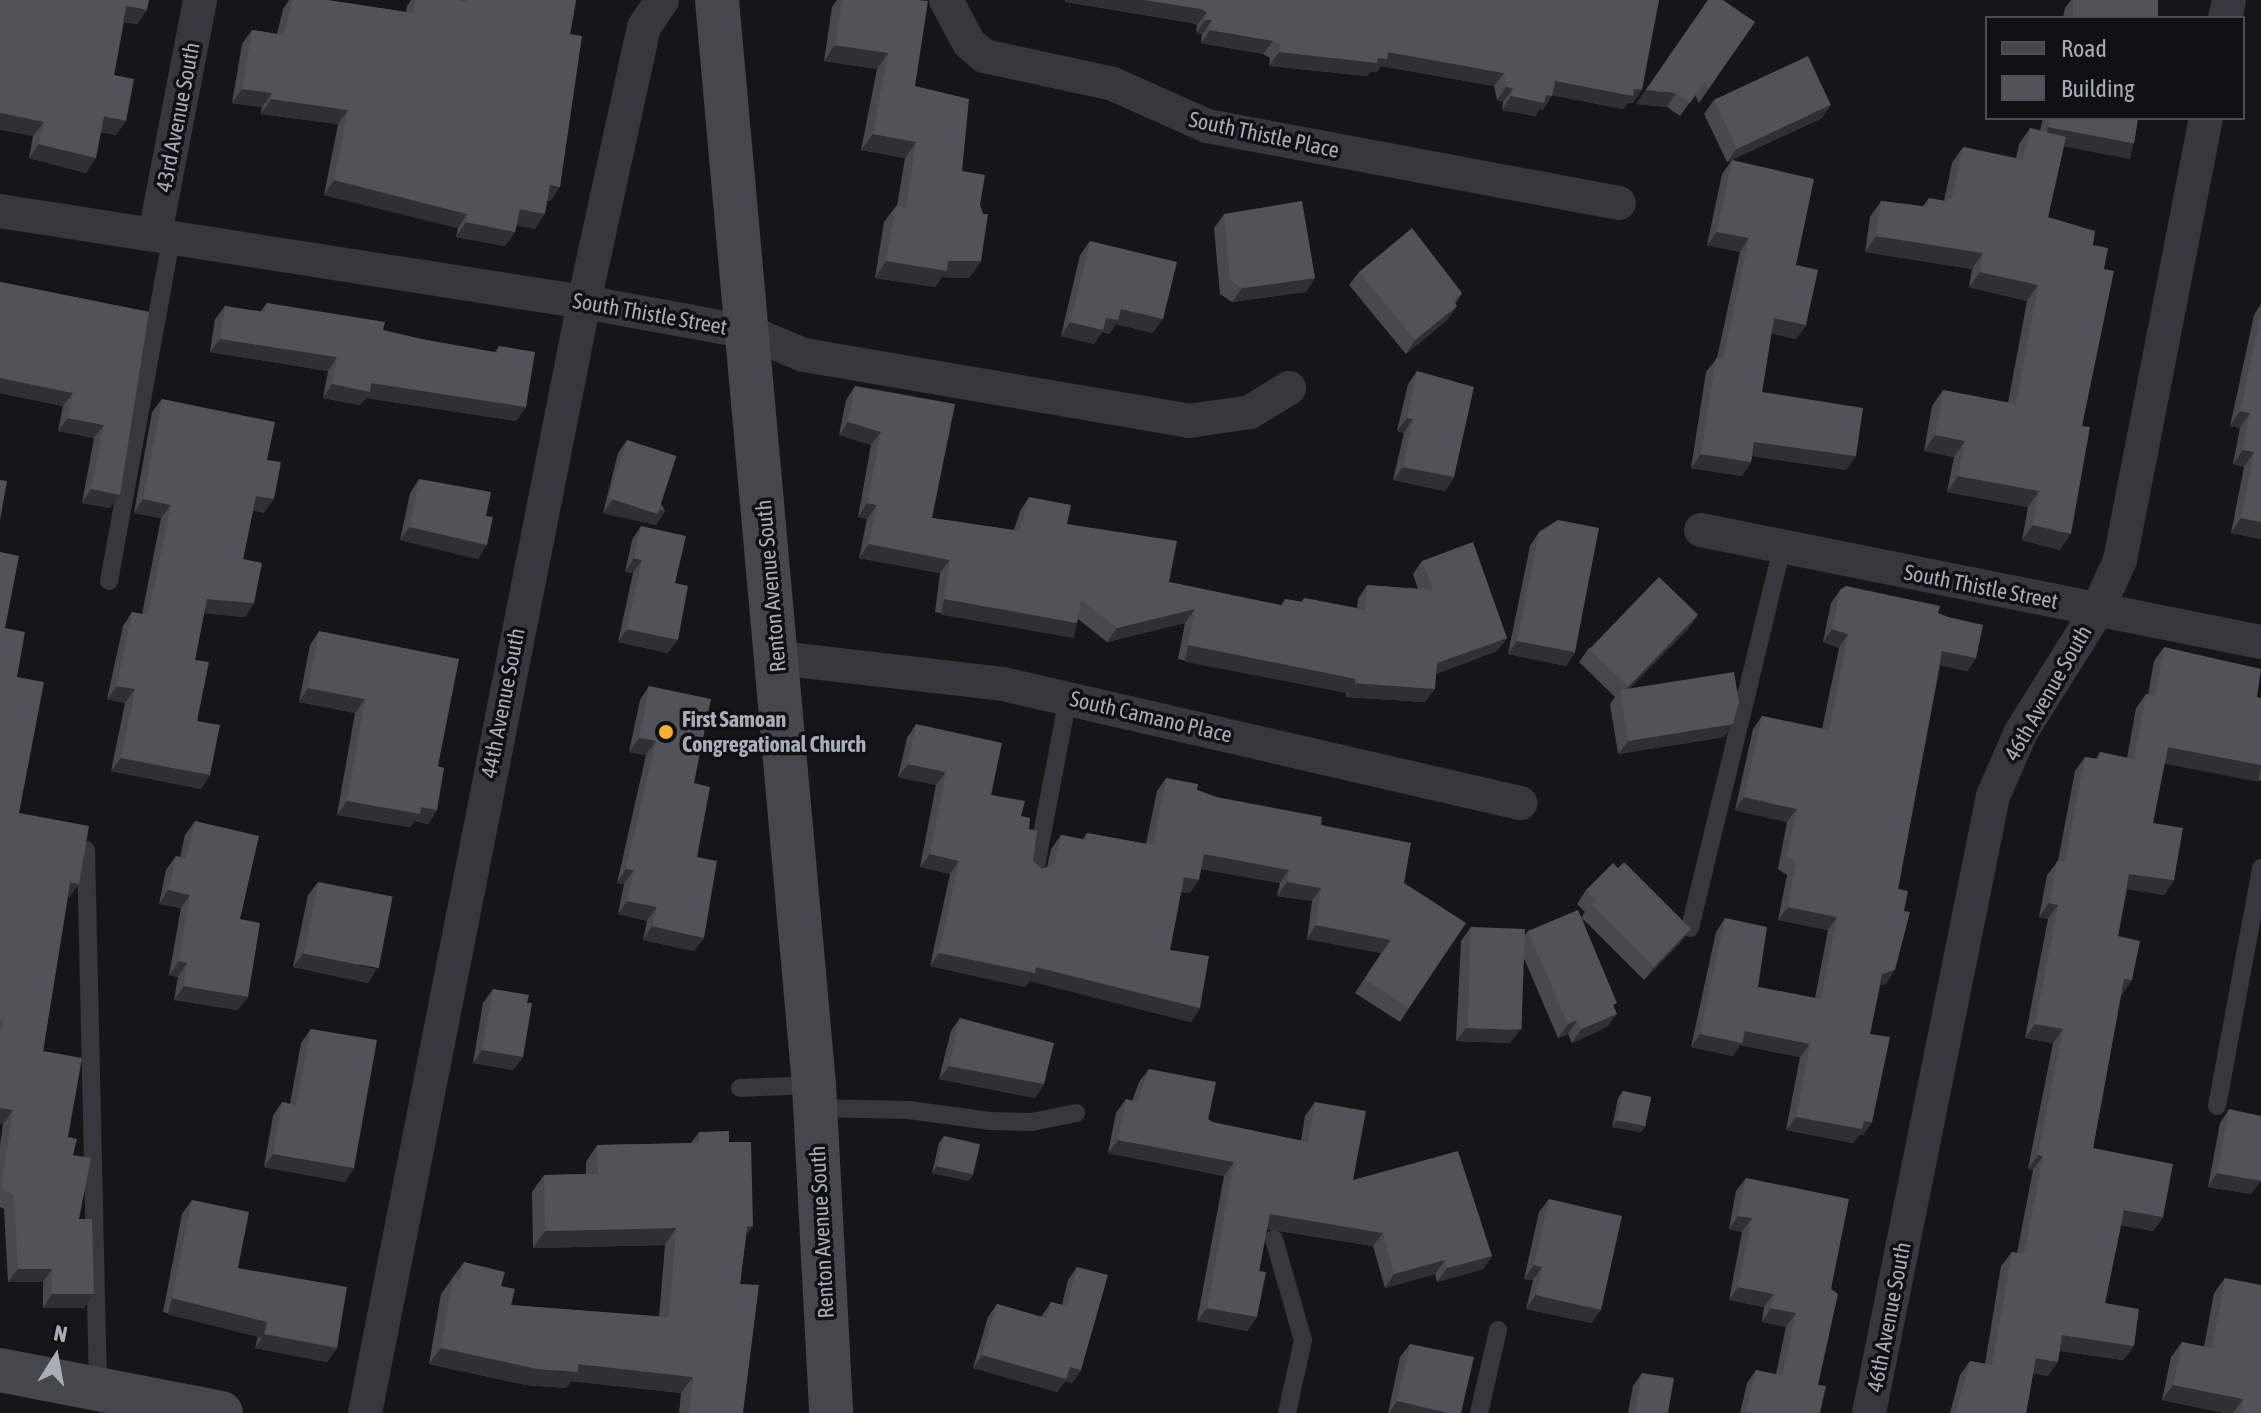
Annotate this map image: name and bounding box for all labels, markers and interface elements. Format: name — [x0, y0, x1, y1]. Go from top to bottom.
legend — [1985, 16, 2245, 120]
text: Road — [2061, 35, 2107, 62]
street label: 43rd Avenue South — [151, 40, 205, 194]
text: Building — [2061, 75, 2134, 102]
street label: South Thistle Place — [1186, 106, 1342, 164]
street label: South Thistle Street — [571, 287, 729, 341]
street label: Renton Avenue South — [750, 499, 792, 673]
street label: South Thistle Street — [1902, 559, 2060, 615]
street label: 46th Avenue South — [1999, 621, 2097, 765]
street label: 44th Avenue South — [476, 626, 530, 780]
street label: South Camano Place — [1067, 686, 1235, 748]
place label: First Samoan Congregational Church — [682, 706, 866, 758]
marker: First Samoan Congregational Church — [657, 723, 675, 741]
street label: Renton Avenue South — [804, 1145, 840, 1319]
street label: 46th Avenue South — [1862, 1240, 1916, 1394]
north arrow — [16, 1317, 96, 1397]
text: N — [52, 1319, 69, 1347]

